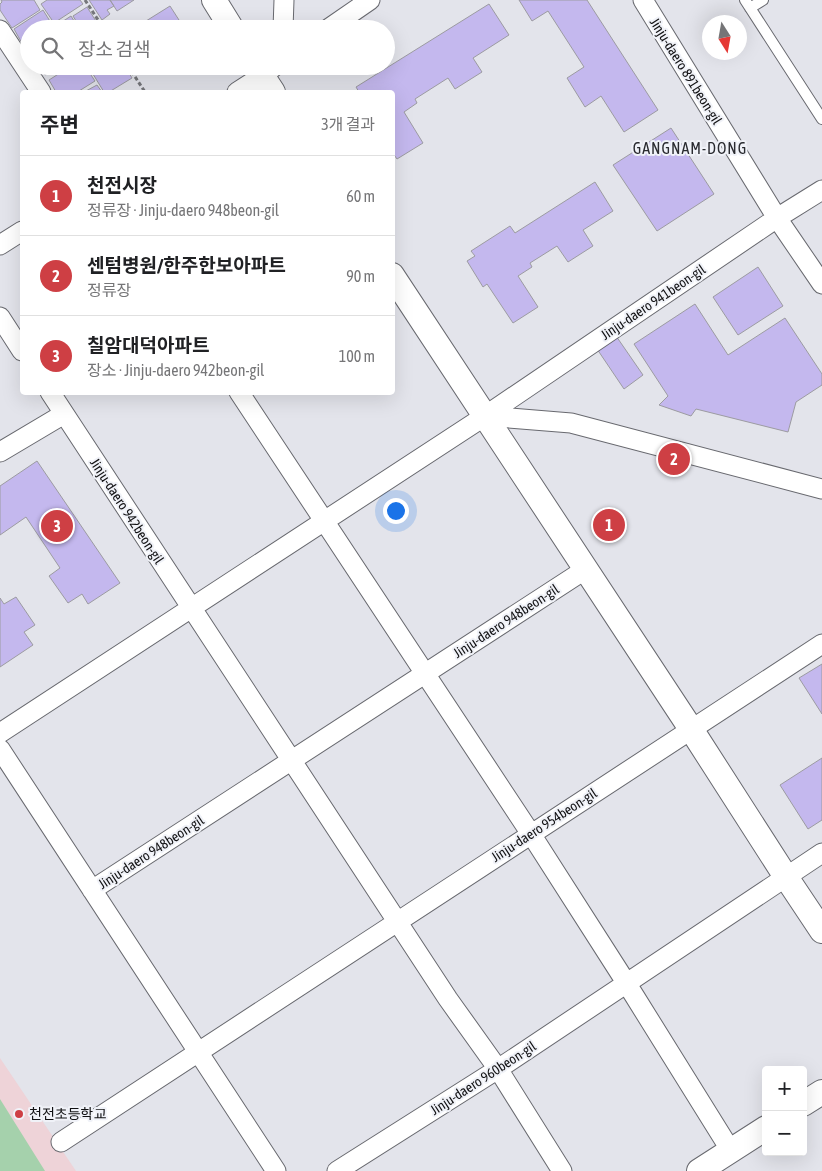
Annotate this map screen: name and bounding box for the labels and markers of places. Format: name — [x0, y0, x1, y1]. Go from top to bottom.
pin: 2 — [658, 440, 690, 478]
pin: 1 — [593, 506, 625, 544]
pin: 3 — [41, 507, 73, 545]
place label: 천전초등학교 — [29, 1106, 106, 1122]
marker: 천전초등학교 — [13, 1108, 25, 1120]

